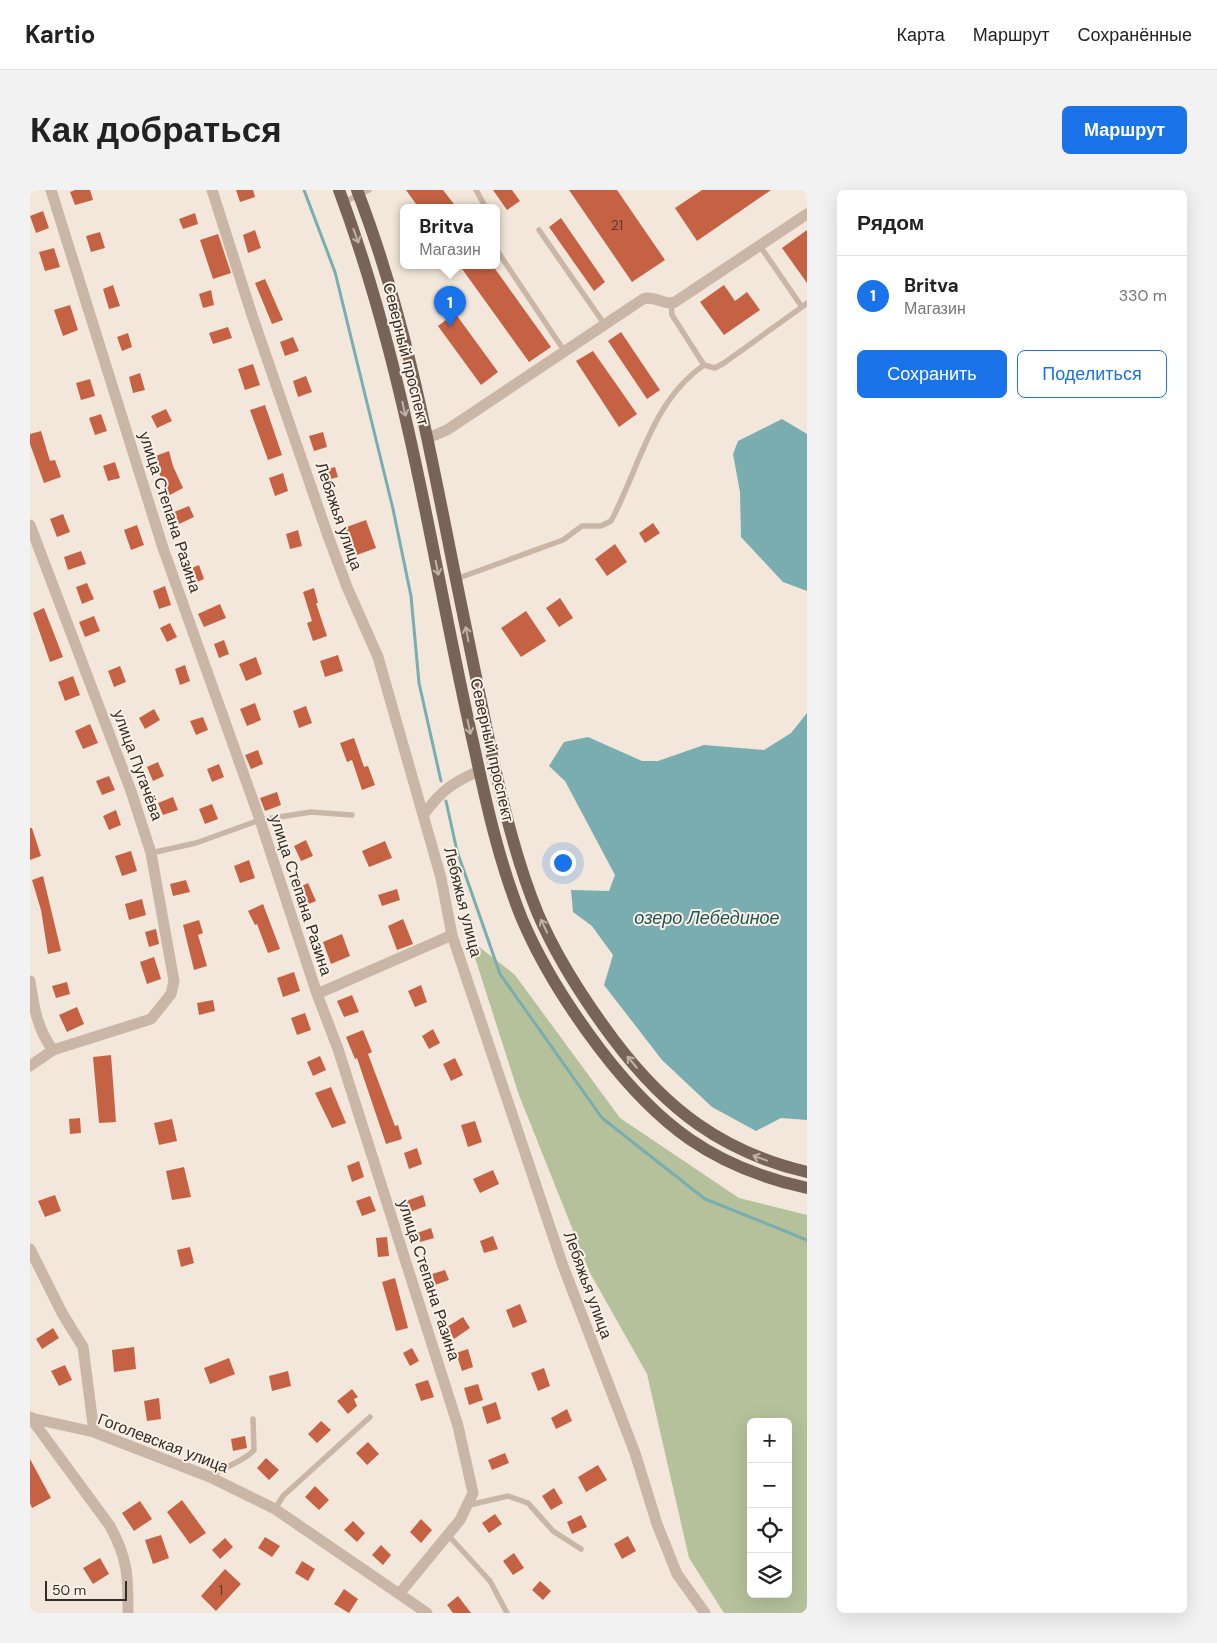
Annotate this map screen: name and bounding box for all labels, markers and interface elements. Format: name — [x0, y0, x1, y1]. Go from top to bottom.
text: Kartio — [25, 19, 95, 50]
text: Карта — [897, 23, 945, 47]
text: Маршрут — [973, 23, 1049, 47]
text: Сохранённые — [1077, 23, 1192, 47]
button: Маршрут — [1062, 106, 1187, 154]
text: Как добраться — [30, 107, 282, 153]
popup — [400, 204, 500, 269]
text: Рядом — [857, 209, 924, 237]
text: Britva — [419, 214, 474, 239]
house number: 21 — [611, 216, 623, 234]
one-way arrow — [352, 228, 361, 243]
text: Магазин — [419, 239, 481, 260]
text: Britva — [904, 273, 959, 298]
street label: Северный проспект — [378, 280, 434, 428]
text: 1 — [870, 285, 876, 306]
text: 330 m — [1119, 285, 1167, 306]
pin: 1 — [434, 286, 466, 327]
text: Магазин — [904, 298, 966, 319]
button: Сохранить — [857, 350, 1007, 398]
button: Поделиться — [1017, 350, 1167, 398]
one-way arrow — [400, 401, 409, 417]
street label: улица Степана Разина — [134, 429, 206, 595]
street label: Лебяжья улица — [311, 459, 367, 573]
one-way arrow — [433, 560, 442, 576]
one-way arrow — [462, 627, 471, 643]
street label: Северный проспект — [465, 676, 519, 824]
street label: улица Пугачёва — [108, 707, 168, 823]
one-way arrow — [465, 719, 475, 735]
street label: улица Степана Разина — [265, 812, 337, 978]
street label: Лебяжья улица — [439, 845, 487, 959]
your location — [550, 850, 576, 876]
water label: озеро Лебединое — [634, 906, 780, 930]
one-way arrow — [539, 919, 548, 934]
one-way arrow — [626, 1056, 637, 1069]
one-way arrow — [753, 1153, 768, 1162]
street label: улица Степана Разина — [393, 1197, 465, 1363]
street label: Лебяжья улица — [559, 1228, 617, 1342]
street label: Гоголевская улица — [95, 1408, 231, 1478]
map controls — [747, 1418, 792, 1598]
button: + — [747, 1418, 792, 1463]
button: − — [747, 1463, 792, 1508]
button: locate — [747, 1508, 792, 1553]
button: layers — [747, 1553, 792, 1598]
scale bar — [45, 1578, 128, 1601]
text: 50 m — [52, 1581, 86, 1599]
house number: 1 — [219, 1581, 223, 1599]

